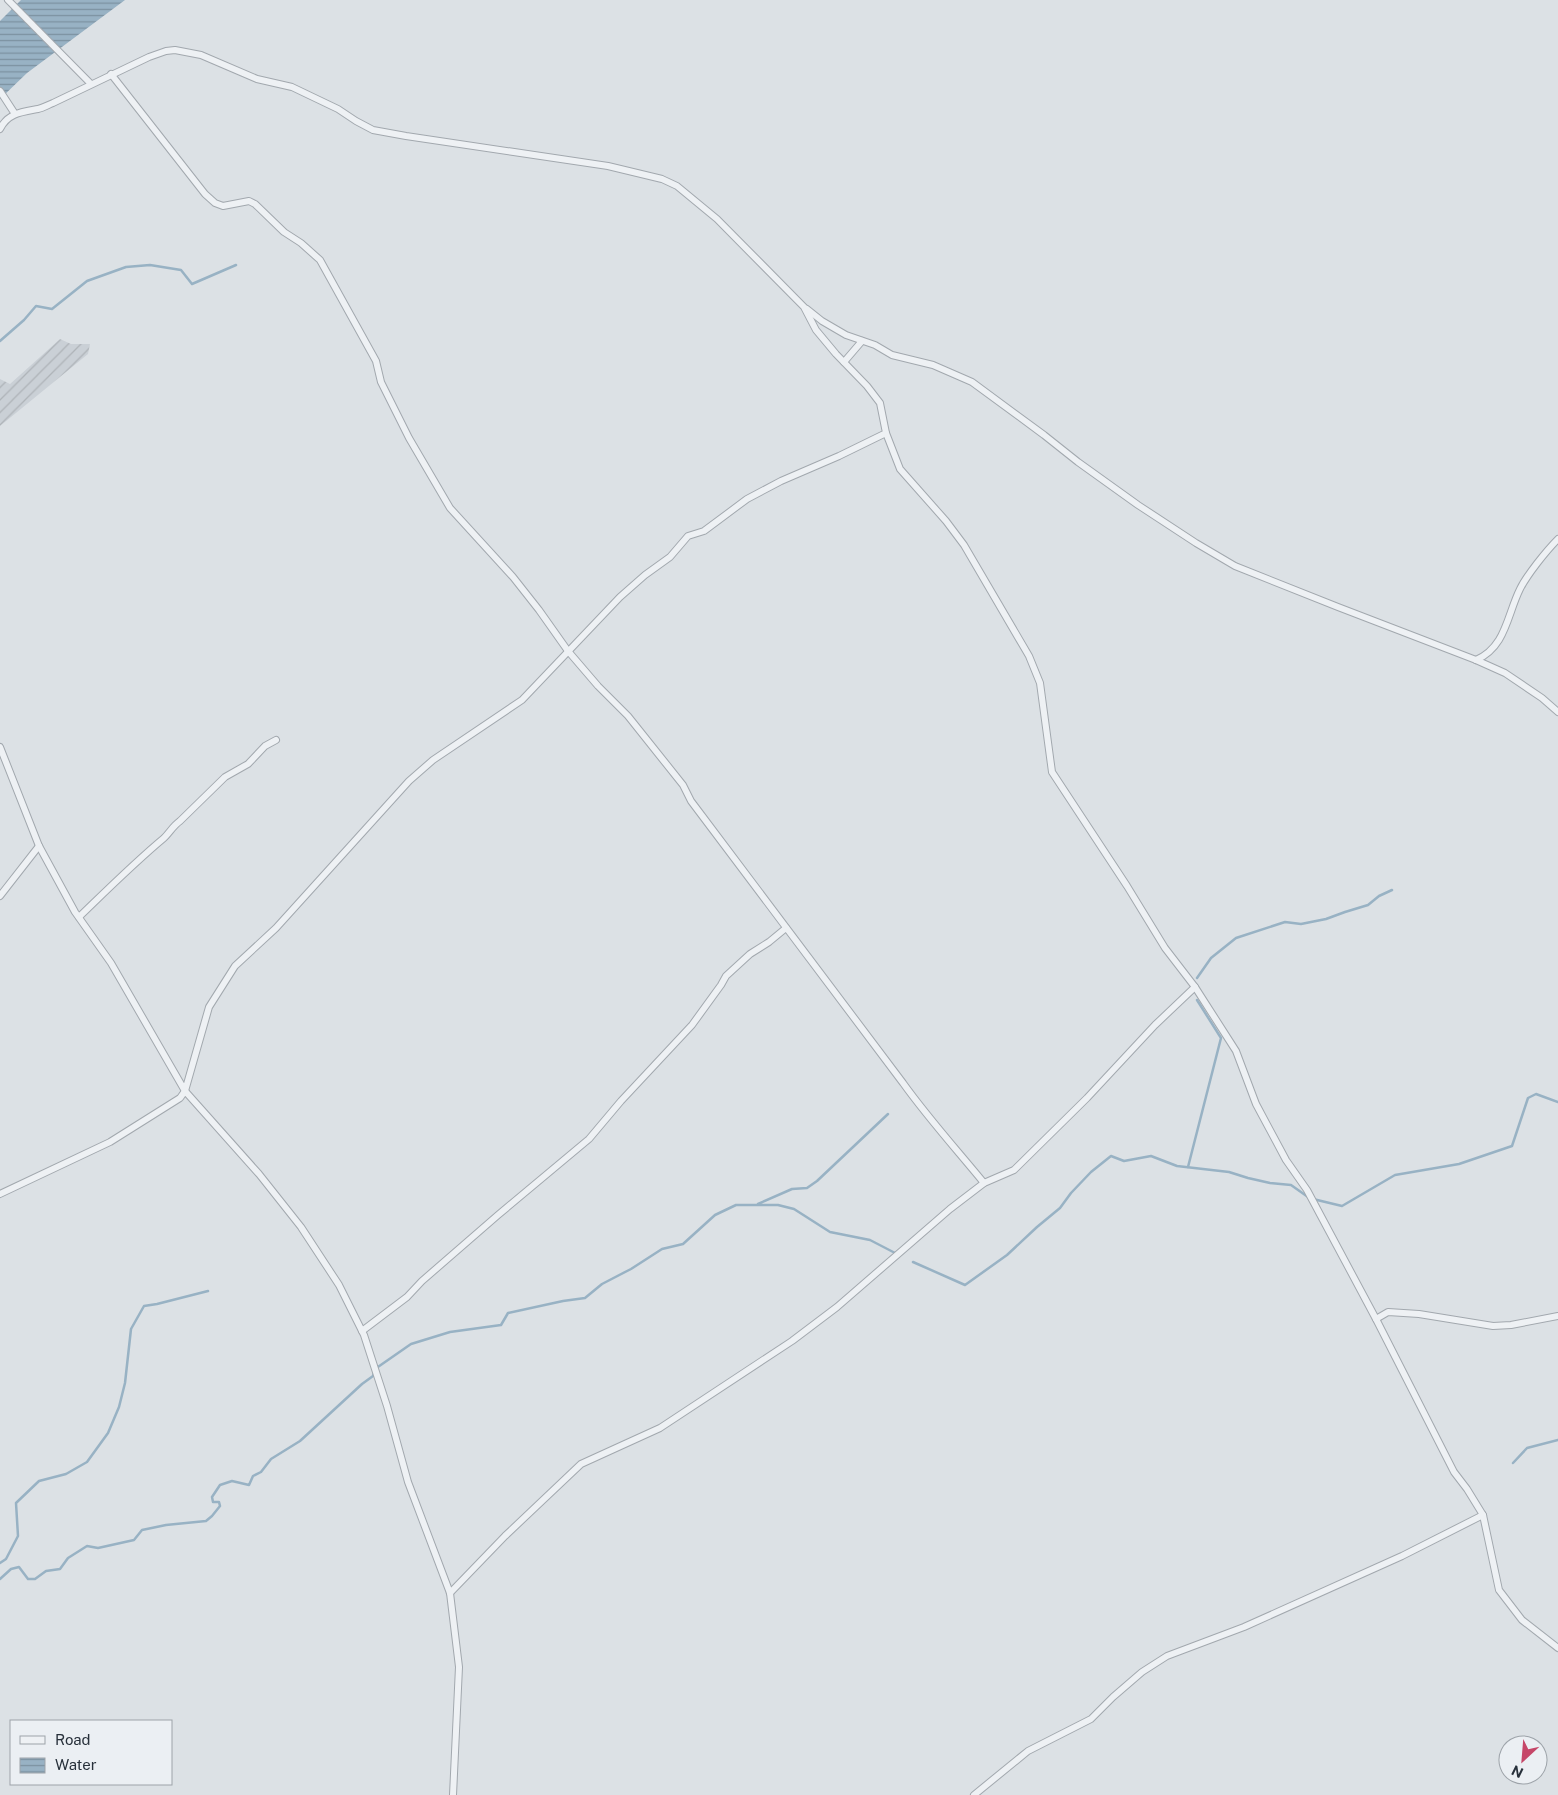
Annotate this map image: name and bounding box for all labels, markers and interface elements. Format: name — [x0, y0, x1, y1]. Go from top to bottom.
legend — [10, 1720, 172, 1785]
text: Road — [55, 1731, 91, 1748]
north arrow — [1498, 1735, 1548, 1785]
text: Water — [55, 1756, 97, 1773]
text: N — [1509, 1762, 1526, 1781]

